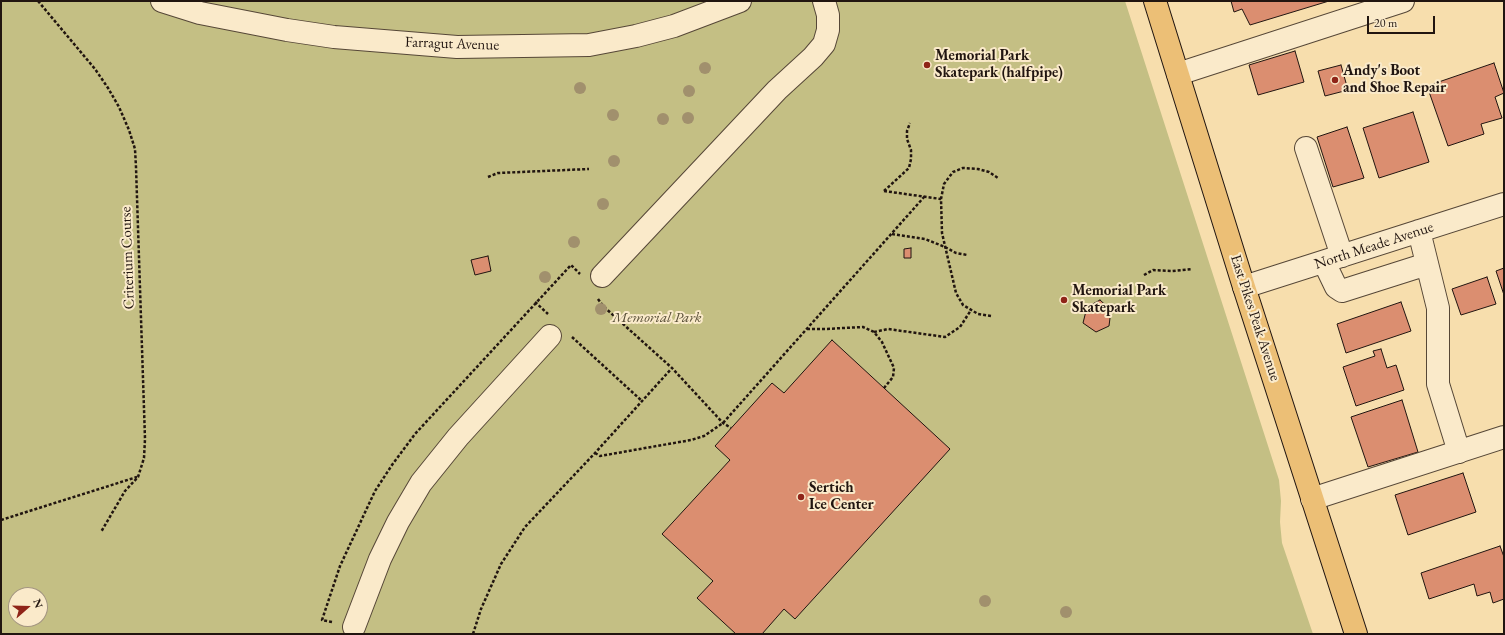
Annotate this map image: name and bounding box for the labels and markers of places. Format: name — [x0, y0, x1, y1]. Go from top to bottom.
place label: Memorial Park Skatepark (halfpipe) — [935, 47, 1063, 82]
marker: Memorial Park Skatepark (halfpipe) — [922, 60, 932, 70]
place label: Andy's Boot and Shoe Repair — [1343, 62, 1446, 97]
marker: Andy's Boot and Shoe Repair — [1330, 75, 1340, 85]
place label: Memorial Park Skatepark — [1072, 282, 1166, 317]
marker: Memorial Park Skatepark — [1059, 295, 1069, 305]
place label: Sertich Ice Center — [809, 479, 874, 514]
marker: Sertich Ice Center — [796, 492, 806, 502]

